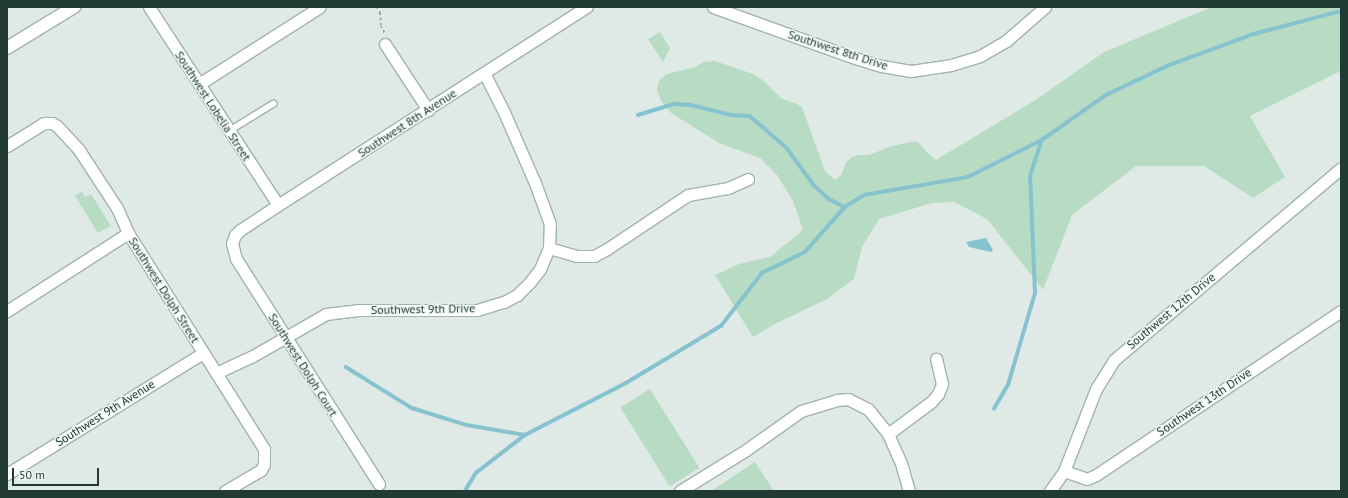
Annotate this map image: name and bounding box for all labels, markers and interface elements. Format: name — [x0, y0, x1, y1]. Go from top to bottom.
street label: Southwest 8th Drive — [786, 27, 890, 73]
street label: Southwest Lobelia Street — [172, 48, 254, 164]
street label: Southwest 8th Avenue — [355, 86, 459, 160]
street label: Southwest Dolph Street — [126, 235, 202, 345]
street label: Southwest 12th Drive — [1124, 270, 1218, 352]
street label: Southwest 9th Drive — [371, 301, 475, 317]
street label: Southwest Dolph Court — [265, 311, 341, 419]
street label: Southwest 13th Drive — [1154, 365, 1254, 439]
street label: Southwest 9th Avenue — [52, 376, 158, 450]
scale bar — [14, 460, 101, 486]
text: 50 m — [19, 467, 45, 482]

